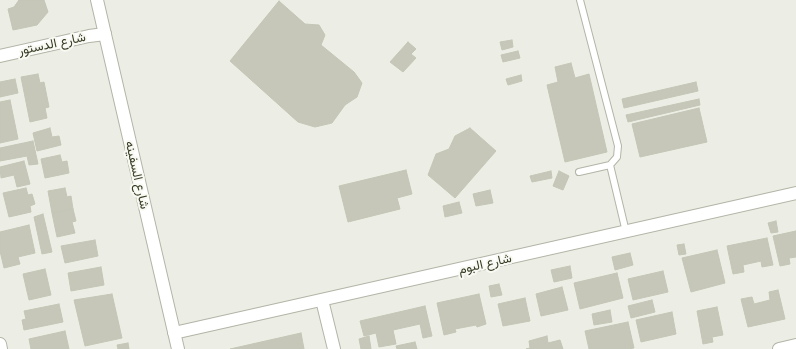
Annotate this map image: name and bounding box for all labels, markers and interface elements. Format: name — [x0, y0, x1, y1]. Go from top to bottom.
street label: شارع الدستور — [17, 29, 87, 59]
street label: شارع السفينه — [122, 139, 152, 211]
street label: شارع البوم — [457, 250, 513, 278]

